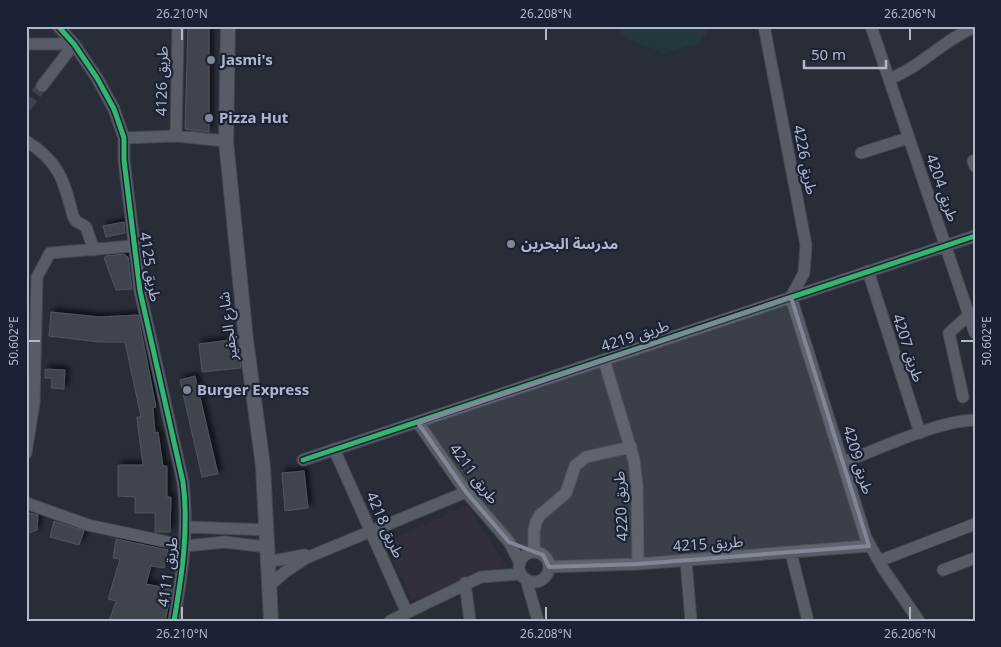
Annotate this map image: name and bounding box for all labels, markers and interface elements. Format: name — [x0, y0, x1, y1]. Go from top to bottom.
text: 26.210°N — [156, 5, 208, 22]
text: 26.208°N — [520, 5, 572, 22]
text: 26.206°N — [884, 5, 936, 22]
scale bar — [804, 38, 886, 70]
text: 50 m — [811, 44, 846, 64]
street label: طريق 4126 — [150, 46, 173, 116]
place label: Jasmi's — [219, 49, 273, 69]
marker: Jasmi's — [205, 54, 217, 66]
place label: Pizza Hut — [219, 107, 289, 127]
marker: Pizza Hut — [203, 112, 215, 124]
street label: طريق 4226 — [788, 123, 823, 197]
street label: طريق 4204 — [921, 151, 964, 225]
street label: طريق 4125 — [135, 230, 166, 303]
place label: مدرسة البحرين — [521, 233, 618, 253]
marker: مدرسة البحرين — [505, 238, 517, 250]
street label: شارع الجفير — [213, 290, 244, 363]
street label: طريق 4207 — [888, 311, 929, 385]
street label: طريق 4219 — [598, 315, 672, 356]
text: 50.602°E — [5, 316, 22, 366]
text: 50.602°E — [978, 316, 995, 366]
place label: Burger Express — [197, 379, 309, 399]
marker: Burger Express — [181, 384, 193, 396]
street label: طريق 4209 — [838, 423, 879, 497]
street label: طريق 4211 — [445, 439, 504, 508]
street label: طريق 4220 — [608, 470, 633, 542]
street label: طريق 4218 — [362, 488, 409, 561]
street label: طريق 4215 — [672, 531, 744, 556]
street label: طريق 4111 — [152, 536, 183, 608]
text: 26.210°N — [156, 625, 208, 642]
text: 26.208°N — [520, 625, 572, 642]
text: 26.206°N — [884, 625, 936, 642]

